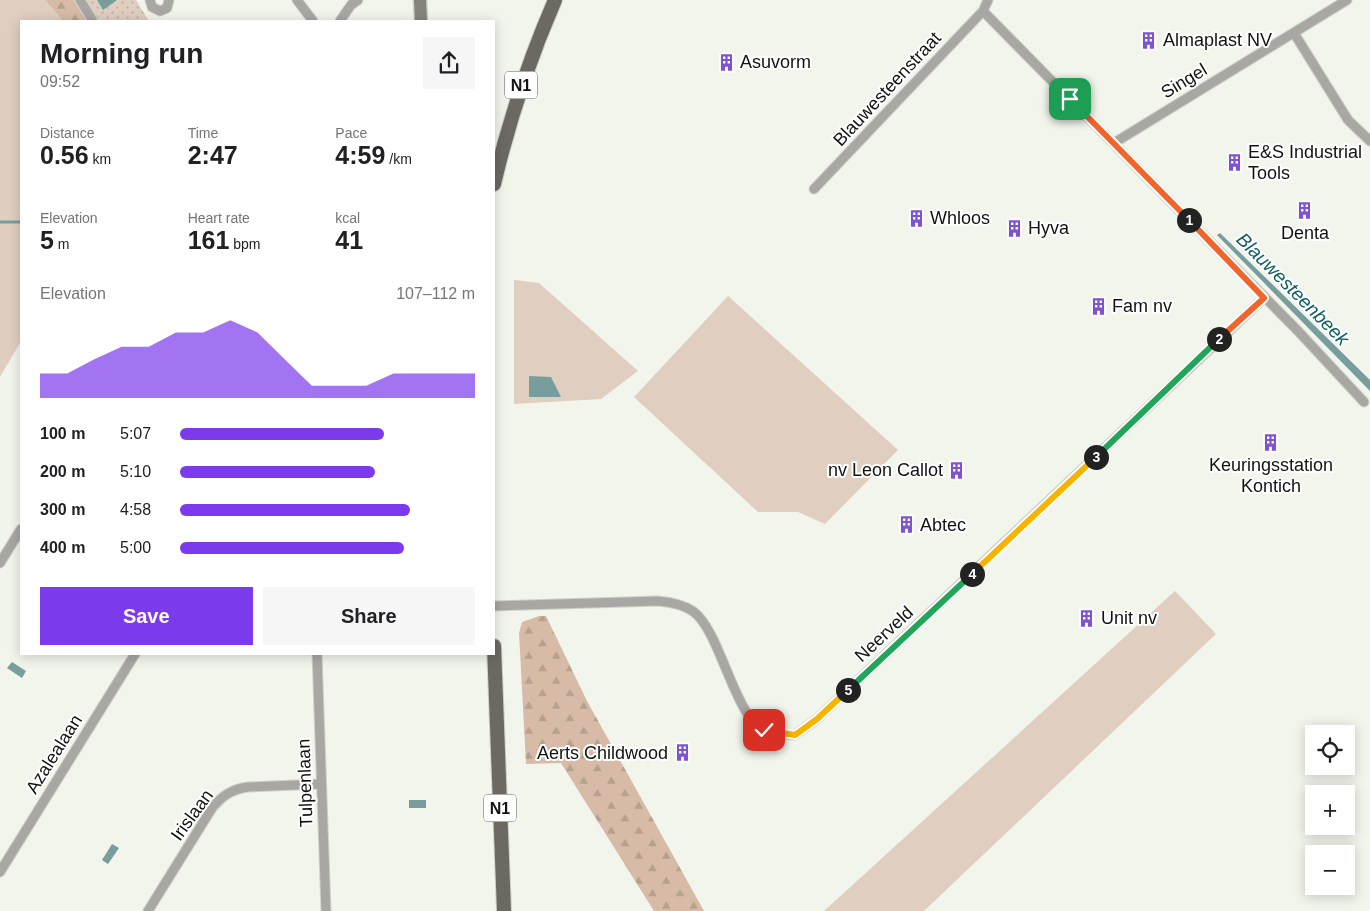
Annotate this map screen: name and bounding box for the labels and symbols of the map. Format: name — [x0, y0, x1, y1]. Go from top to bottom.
street label: Blauwesteenstraat — [829, 28, 945, 150]
building icon: Almaplast NV — [1139, 30, 1159, 50]
place label: Almaplast NV — [1163, 30, 1272, 50]
building icon: Asuvorm — [716, 52, 736, 72]
place label: Asuvorm — [740, 52, 811, 72]
street label: Singel — [1157, 60, 1211, 102]
road number: N1 — [505, 72, 537, 98]
pin — [1049, 78, 1091, 120]
place label: E&S Industrial Tools — [1248, 142, 1362, 183]
building icon: E&S Industrial Tools — [1224, 152, 1244, 172]
building icon: Denta — [1295, 200, 1315, 220]
building icon: Whloos — [906, 208, 926, 228]
place label: Whloos — [930, 208, 990, 228]
pin: 1 — [1176, 208, 1202, 232]
building icon: Hyva — [1004, 218, 1024, 238]
place label: Hyva — [1028, 218, 1070, 238]
place label: Denta — [1281, 223, 1330, 243]
water label: Blauwesteenbeek — [1233, 229, 1355, 351]
building icon: Fam nv — [1088, 296, 1108, 316]
place label: Fam nv — [1112, 296, 1172, 316]
pin: 2 — [1206, 326, 1232, 352]
building icon: Keuringsstation Kontich — [1261, 432, 1281, 452]
pin: 3 — [1084, 444, 1108, 470]
place label: Keuringsstation Kontich — [1209, 455, 1333, 496]
place label: nv Leon Callot — [828, 460, 943, 480]
building icon: nv Leon Callot — [947, 460, 967, 480]
building icon: Abtec — [896, 515, 916, 535]
place label: Abtec — [920, 515, 966, 535]
pin: 4 — [960, 562, 984, 586]
street label: Neerveld — [851, 602, 917, 666]
building icon: Unit nv — [1077, 608, 1097, 628]
place label: Unit nv — [1101, 608, 1157, 628]
pin: 5 — [836, 678, 860, 702]
pin — [743, 709, 785, 751]
street label: Azalealaan — [22, 711, 86, 797]
street label: Tulpenlaan — [293, 738, 317, 828]
place label: Aerts Childwood — [537, 743, 668, 763]
building icon: Aerts Childwood — [672, 743, 692, 763]
street label: Irislaan — [167, 786, 217, 844]
road number: N1 — [484, 794, 516, 821]

